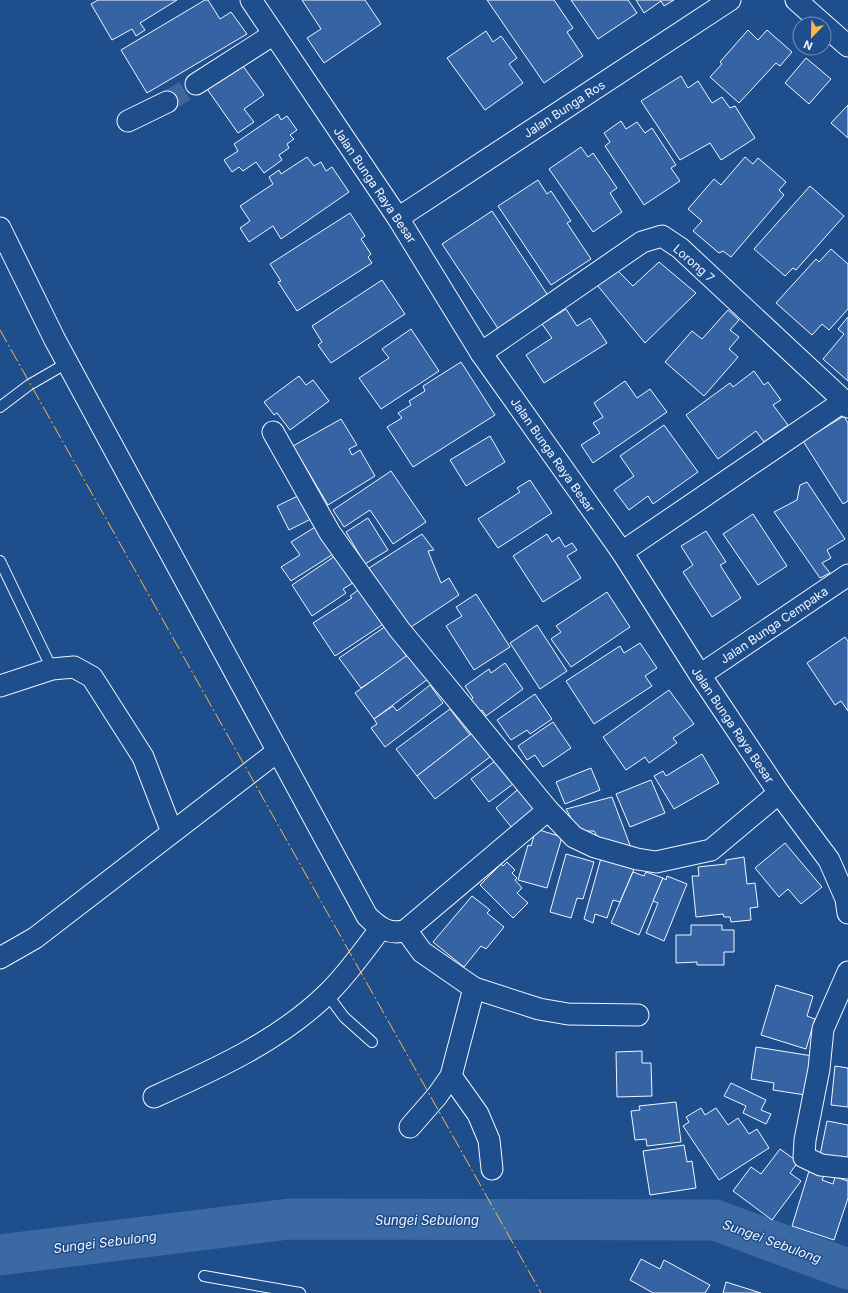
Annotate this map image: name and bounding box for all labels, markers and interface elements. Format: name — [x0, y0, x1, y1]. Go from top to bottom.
north arrow — [792, 16, 832, 56]
text: N — [801, 37, 815, 53]
street label: Jalan Bunga Ros — [520, 77, 608, 141]
street label: Jalan Bunga Raya Besar — [331, 124, 420, 246]
street label: Lorong 7 — [670, 241, 718, 285]
street label: Jalan Bunga Raya Besar — [508, 395, 599, 516]
street label: Jalan Bunga Cempaka — [717, 583, 831, 667]
street label: Jalan Bunga Raya Besar — [689, 664, 778, 786]
water label: Sungei Sebulong — [375, 1212, 479, 1228]
water label: Sungei Sebulong — [720, 1216, 824, 1266]
water label: Sungei Sebulong — [52, 1228, 158, 1256]

